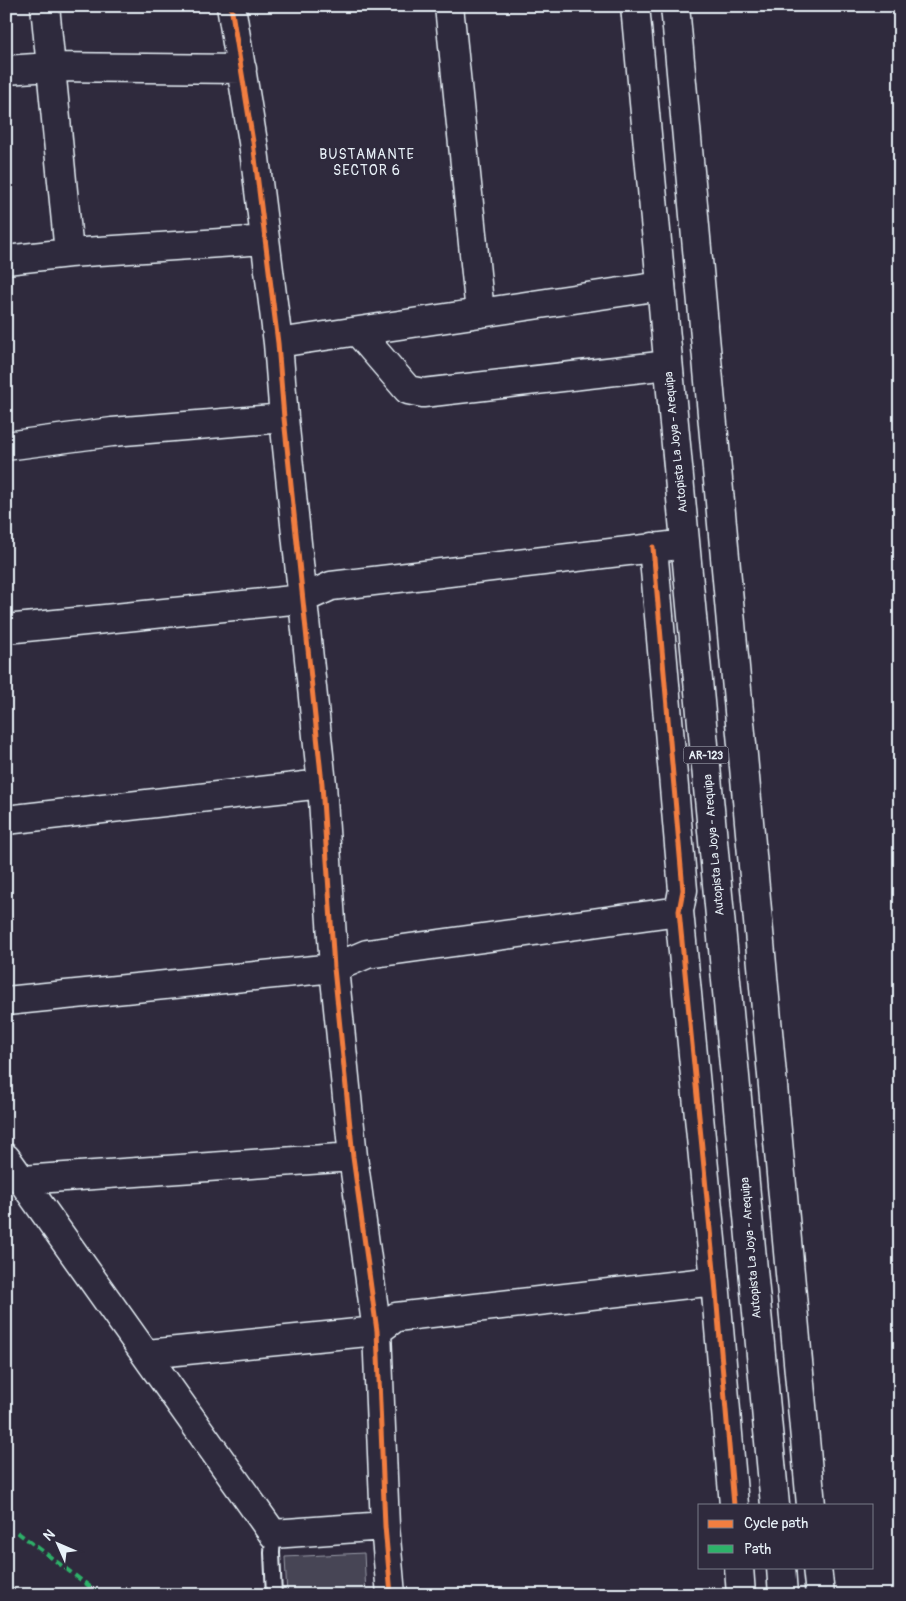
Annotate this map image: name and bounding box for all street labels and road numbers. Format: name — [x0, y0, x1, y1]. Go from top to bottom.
street label: Autopista La Joya - Arequipa — [661, 370, 691, 513]
road number: AR-123 — [684, 746, 728, 764]
street label: Autopista La Joya - Arequipa — [700, 773, 728, 916]
street label: Autopista La Joya - Arequipa — [737, 1176, 765, 1319]

